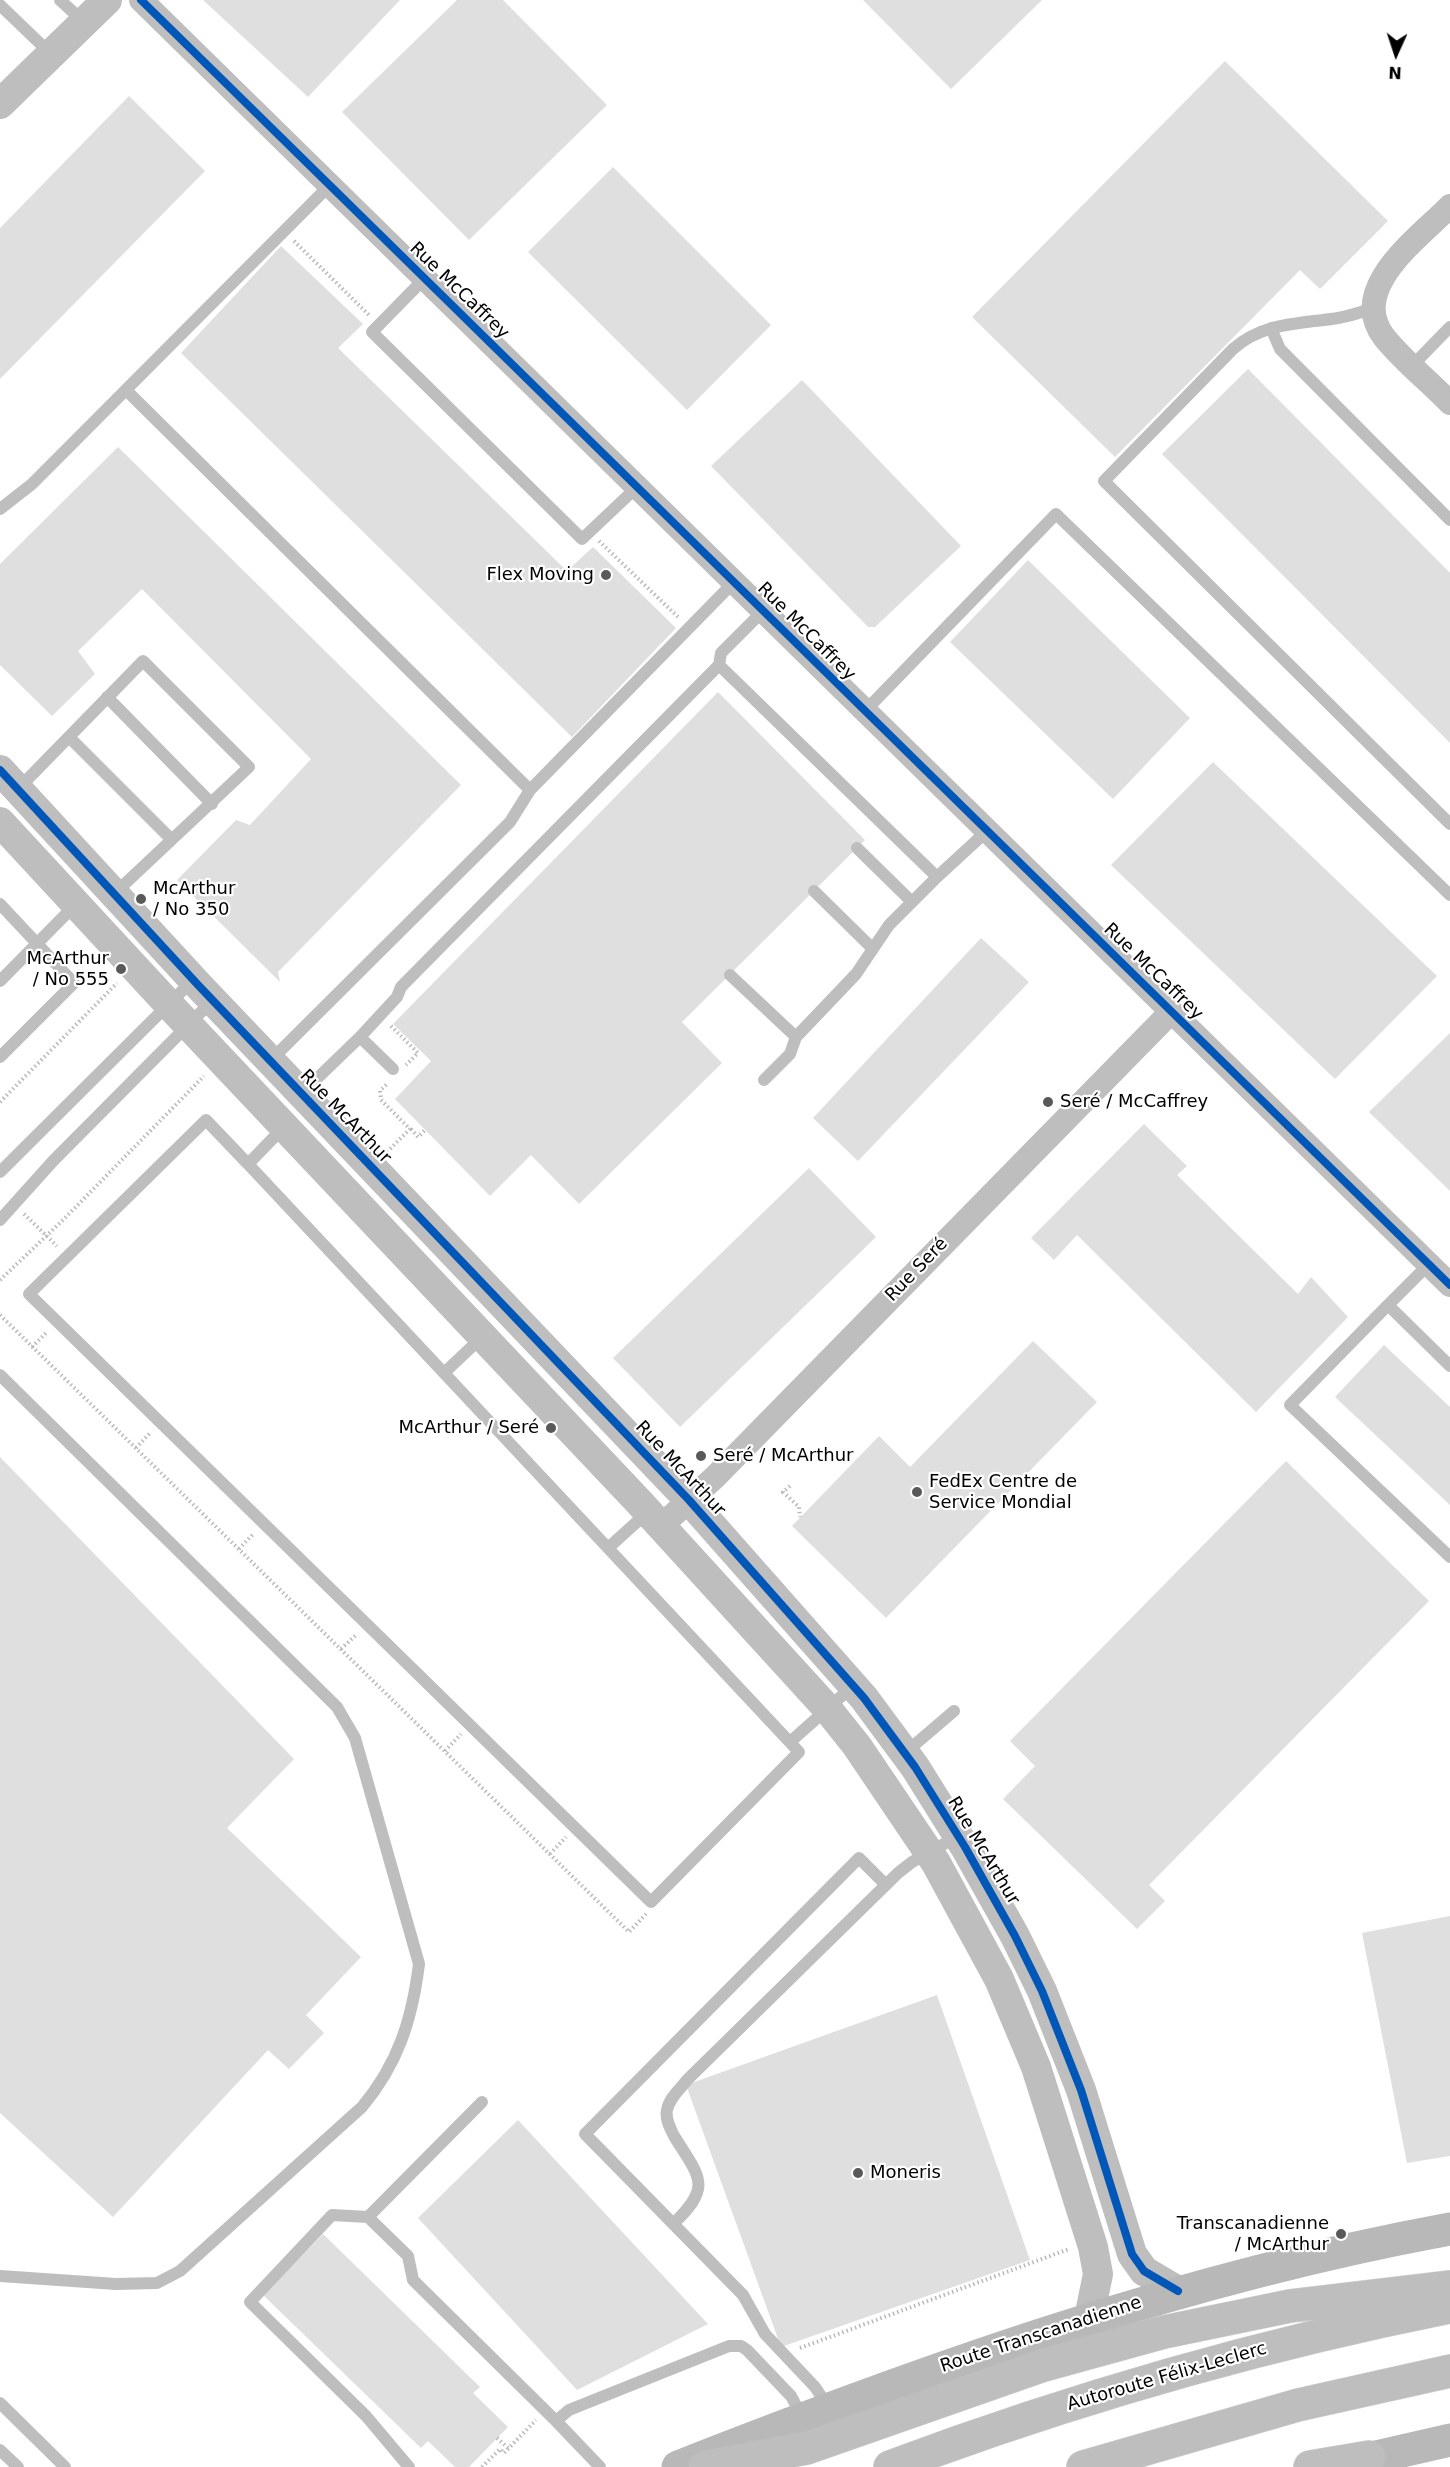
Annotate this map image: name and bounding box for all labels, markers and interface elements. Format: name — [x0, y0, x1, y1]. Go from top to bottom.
north arrow — [1366, 24, 1426, 84]
text: N — [1388, 63, 1402, 82]
street label: Rue McCaffrey — [405, 238, 513, 344]
place label: Flex Moving — [486, 564, 594, 586]
marker: Flex Moving — [599, 568, 613, 582]
street label: Rue McCaffrey — [752, 578, 860, 686]
place label: McArthur / No 350 — [153, 878, 235, 920]
marker: McArthur / No 350 — [134, 892, 148, 906]
street label: Rue McCaffrey — [1099, 919, 1207, 1025]
place label: McArthur / No 555 — [27, 948, 109, 990]
marker: McArthur / No 555 — [114, 962, 128, 976]
street label: Rue McArthur — [295, 1066, 395, 1168]
place label: Seré / McCaffrey — [1060, 1091, 1208, 1113]
marker: Seré / McCaffrey — [1041, 1095, 1055, 1109]
street label: Rue Seré — [881, 1234, 953, 1306]
place label: McArthur / Seré — [398, 1417, 539, 1439]
street label: Rue McArthur — [630, 1417, 730, 1521]
marker: McArthur / Seré — [544, 1421, 558, 1435]
place label: Seré / McArthur — [713, 1445, 854, 1467]
marker: Seré / McArthur — [694, 1449, 708, 1463]
place label: FedEx Centre de Service Mondial — [929, 1471, 1077, 1514]
marker: FedEx Centre de Service Mondial — [910, 1485, 924, 1499]
street label: Rue McArthur — [942, 1793, 1024, 1909]
place label: Moneris — [870, 2162, 941, 2184]
marker: Moneris — [851, 2166, 865, 2180]
place label: Transcanadienne / McArthur — [1177, 2213, 1329, 2256]
marker: Transcanadienne / McArthur — [1334, 2227, 1348, 2241]
street label: Route Transcanadienne — [938, 2292, 1144, 2378]
street label: Autoroute Félix-Leclerc — [1065, 2338, 1269, 2416]

